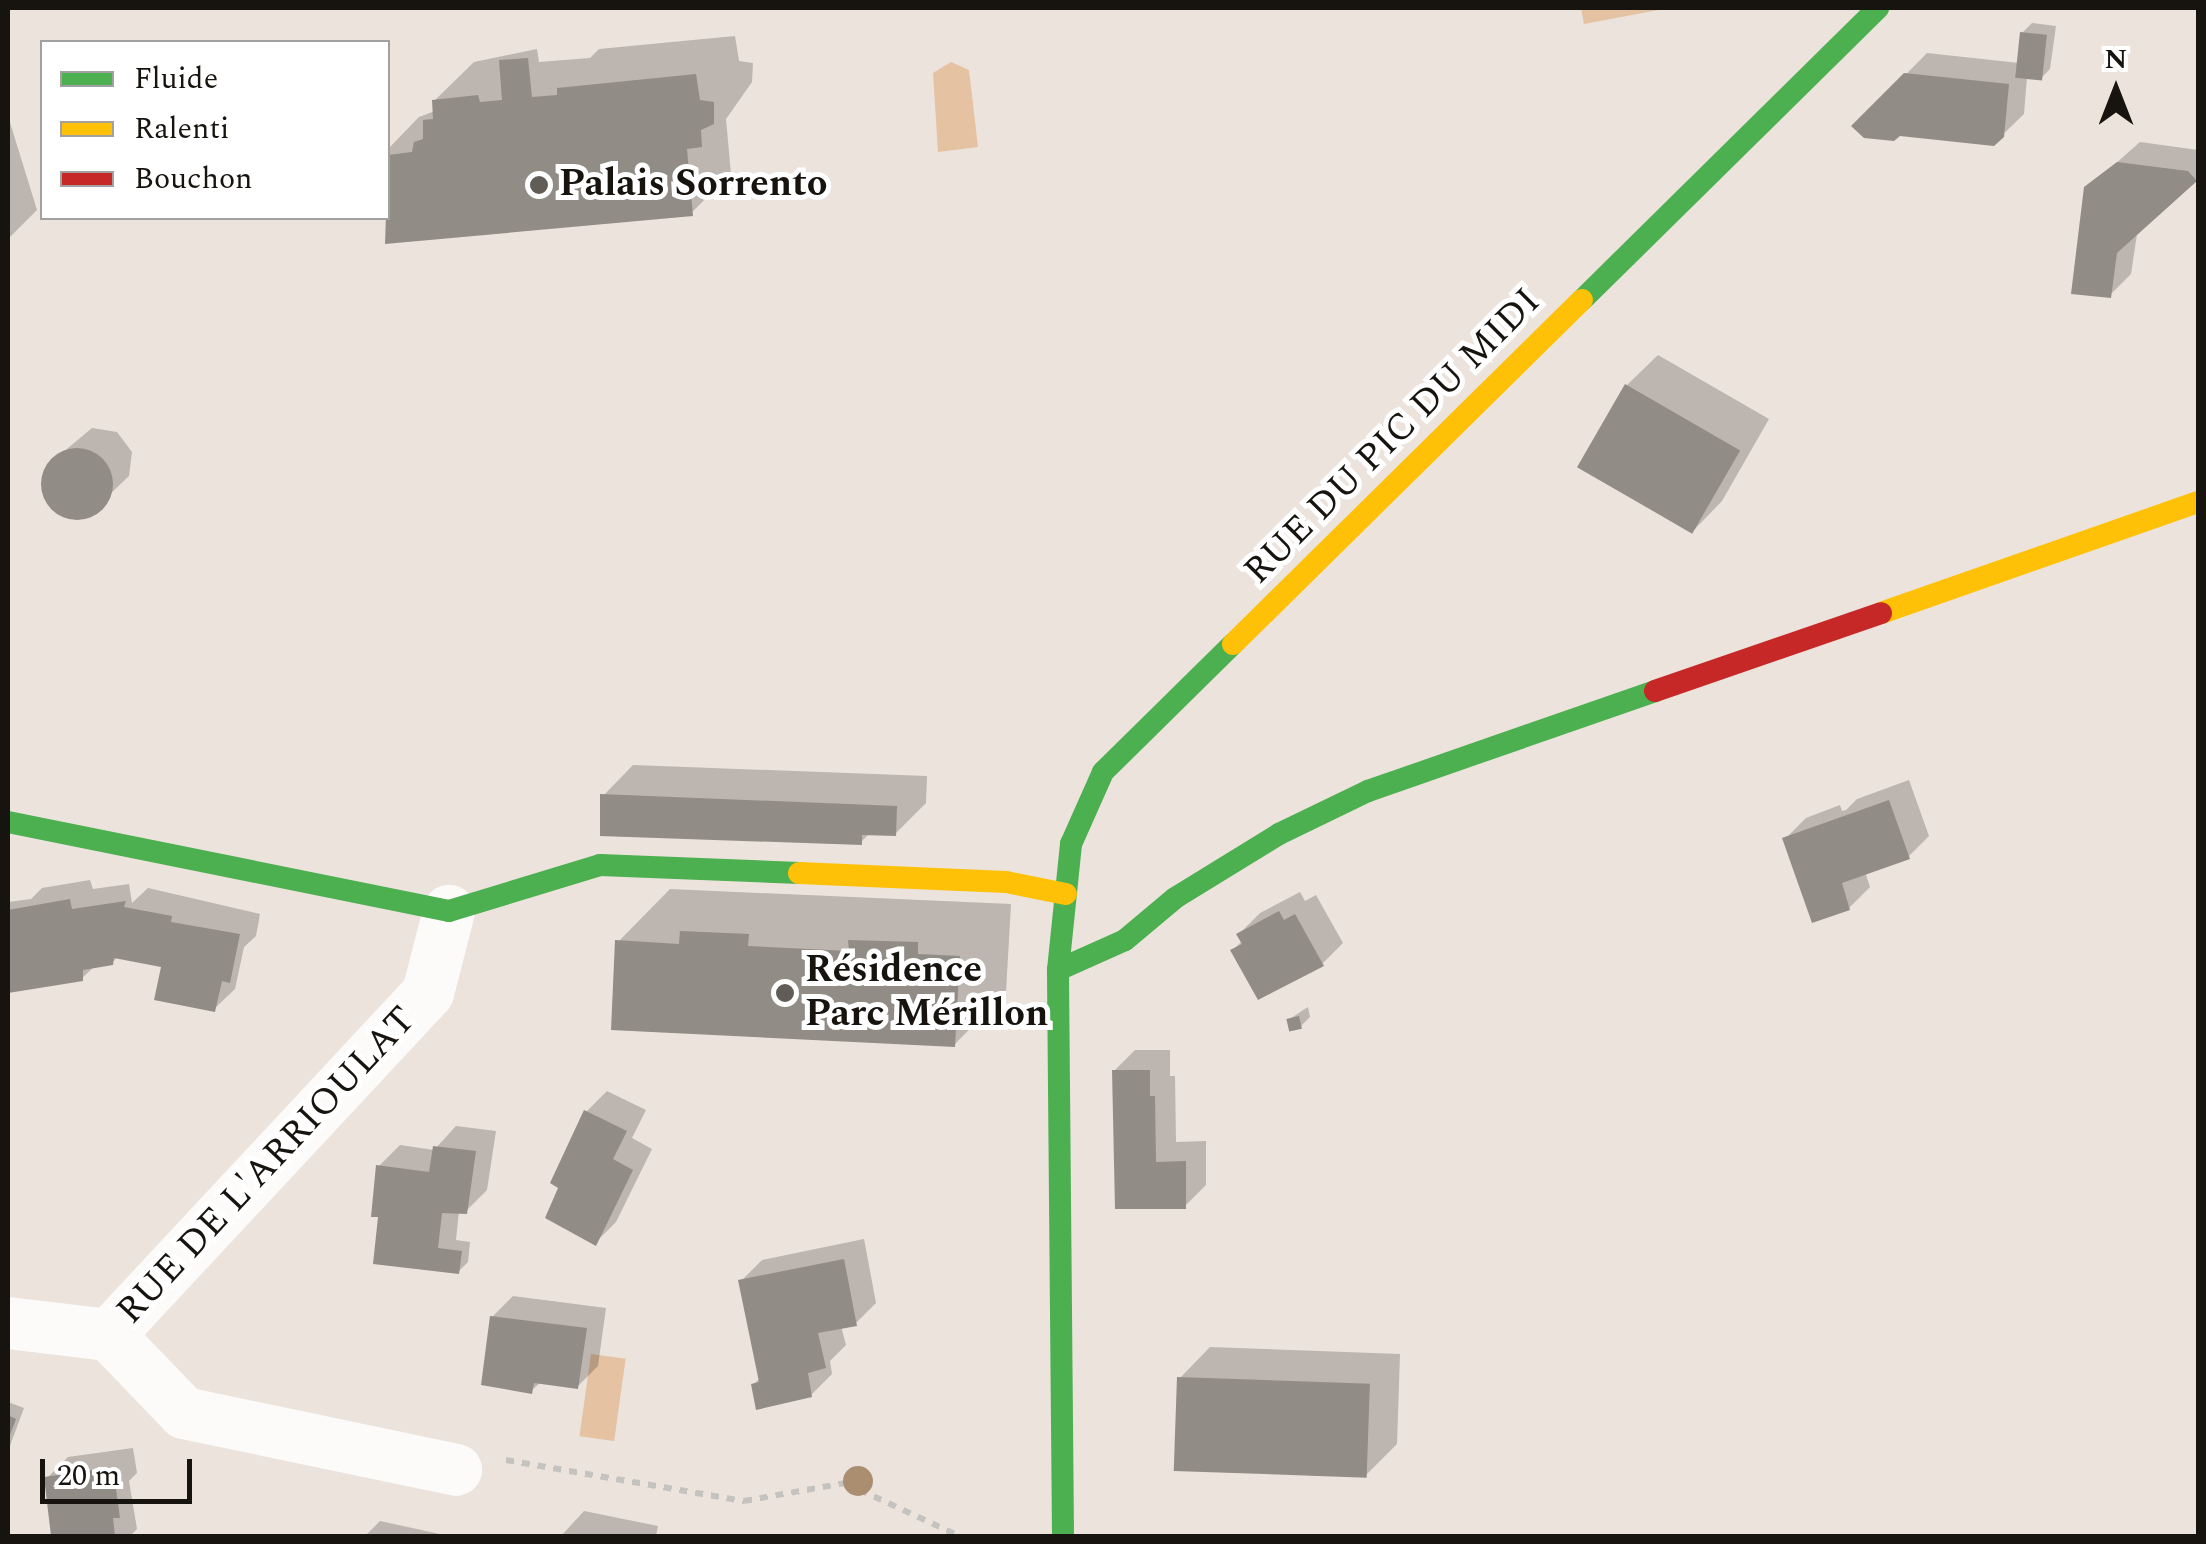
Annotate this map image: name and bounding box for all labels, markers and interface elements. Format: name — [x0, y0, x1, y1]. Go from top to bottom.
text: N — [2105, 38, 2127, 81]
legend — [40, 40, 390, 220]
north arrow — [2066, 40, 2166, 140]
text: Fluide — [134, 56, 218, 102]
text: Ralenti — [134, 106, 229, 152]
text: Bouchon — [134, 156, 253, 202]
place label: Palais Sorrento — [559, 162, 828, 208]
marker: Palais Sorrento — [528, 174, 550, 196]
street label: RUE DU PIC DU MIDI — [1236, 280, 1550, 594]
place label: Résidence Parc Mérillon — [805, 948, 1049, 1038]
marker: Résidence Parc Mérillon — [774, 982, 796, 1004]
street label: RUE DE L'ARRIOULAT — [108, 998, 426, 1334]
scale bar — [45, 1439, 198, 1501]
text: 20 m — [57, 1453, 120, 1499]

